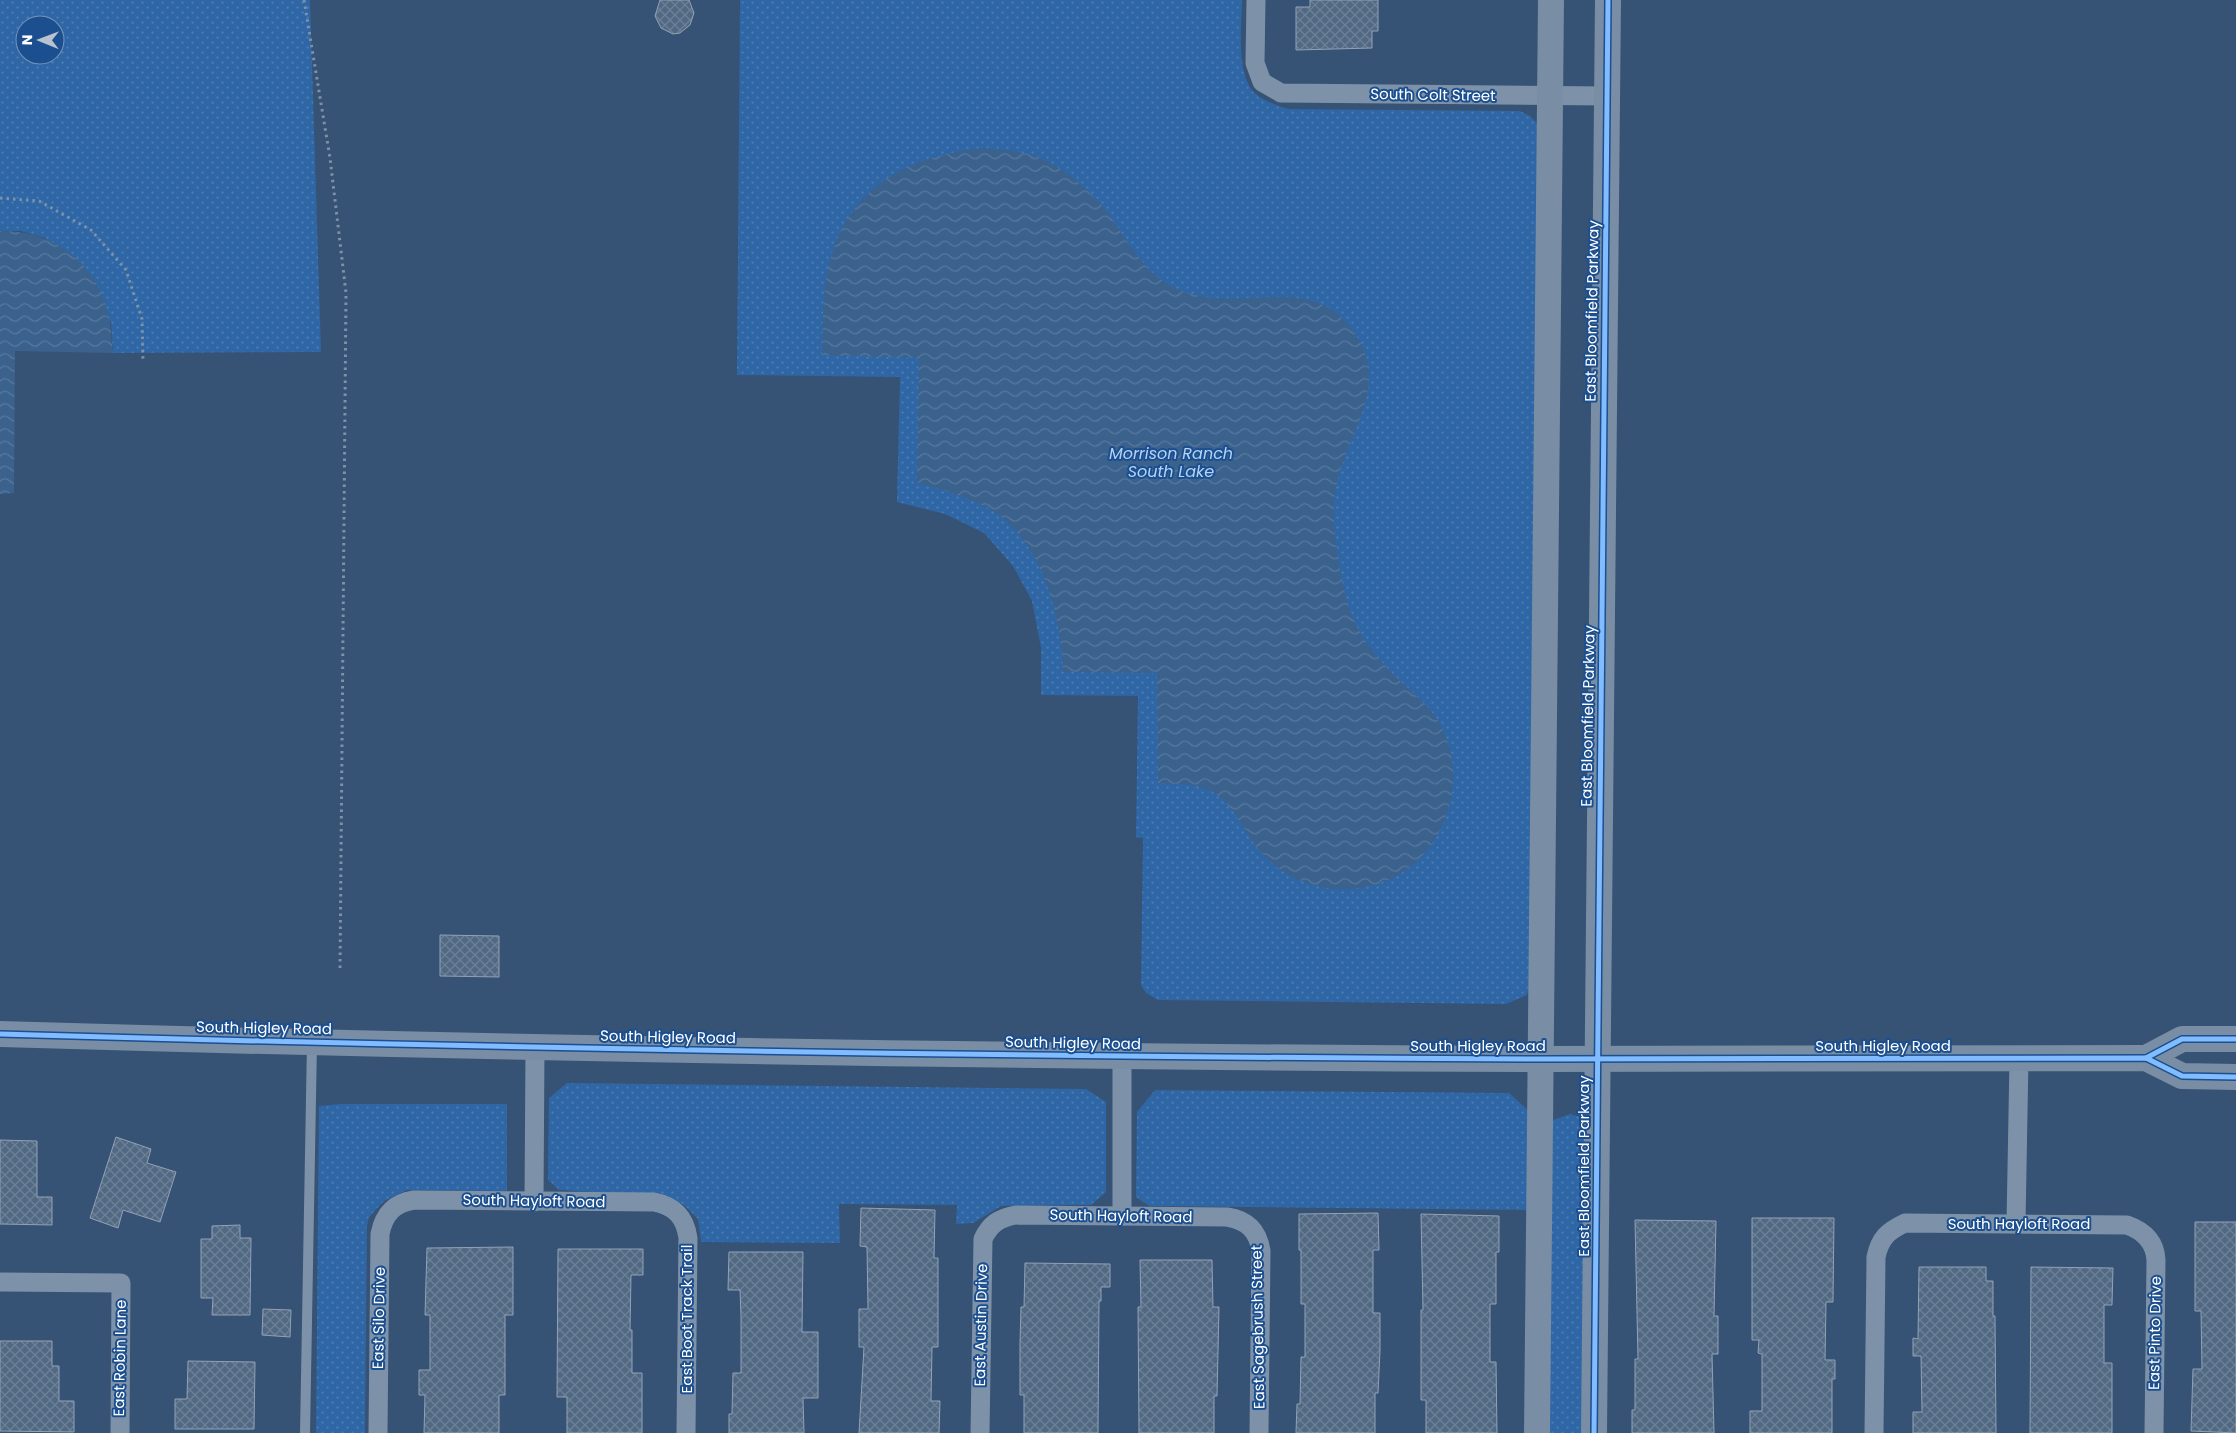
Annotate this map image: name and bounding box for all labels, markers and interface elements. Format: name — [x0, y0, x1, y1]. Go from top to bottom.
north arrow — [15, 15, 65, 65]
text: N — [17, 34, 37, 45]
street label: South Colt Street — [1370, 83, 1496, 106]
street label: East Bloomfield Parkway — [1579, 220, 1604, 402]
water label: Morrison Ranch South Lake — [1109, 442, 1233, 483]
street label: East Bloomfield Parkway — [1575, 625, 1600, 807]
street label: South Higley Road — [196, 1016, 332, 1039]
street label: South Higley Road — [600, 1025, 736, 1048]
street label: South Higley Road — [1005, 1031, 1141, 1054]
street label: South Higley Road — [1410, 1035, 1546, 1056]
street label: South Higley Road — [1815, 1035, 1951, 1056]
street label: East Bloomfield Parkway — [1573, 1075, 1594, 1257]
street label: South Hayloft Road — [462, 1189, 606, 1212]
street label: South Hayloft Road — [1049, 1204, 1193, 1227]
street label: South Hayloft Road — [1948, 1213, 2090, 1234]
street label: East Boot Track Trail — [676, 1245, 697, 1393]
street label: East Sagebrush Street — [1246, 1245, 1269, 1409]
street label: East Austin Drive — [969, 1263, 992, 1387]
street label: East Silo Drive — [367, 1267, 390, 1369]
street label: East Pinto Drive — [2143, 1276, 2166, 1390]
street label: East Robin Lane — [108, 1299, 131, 1417]

